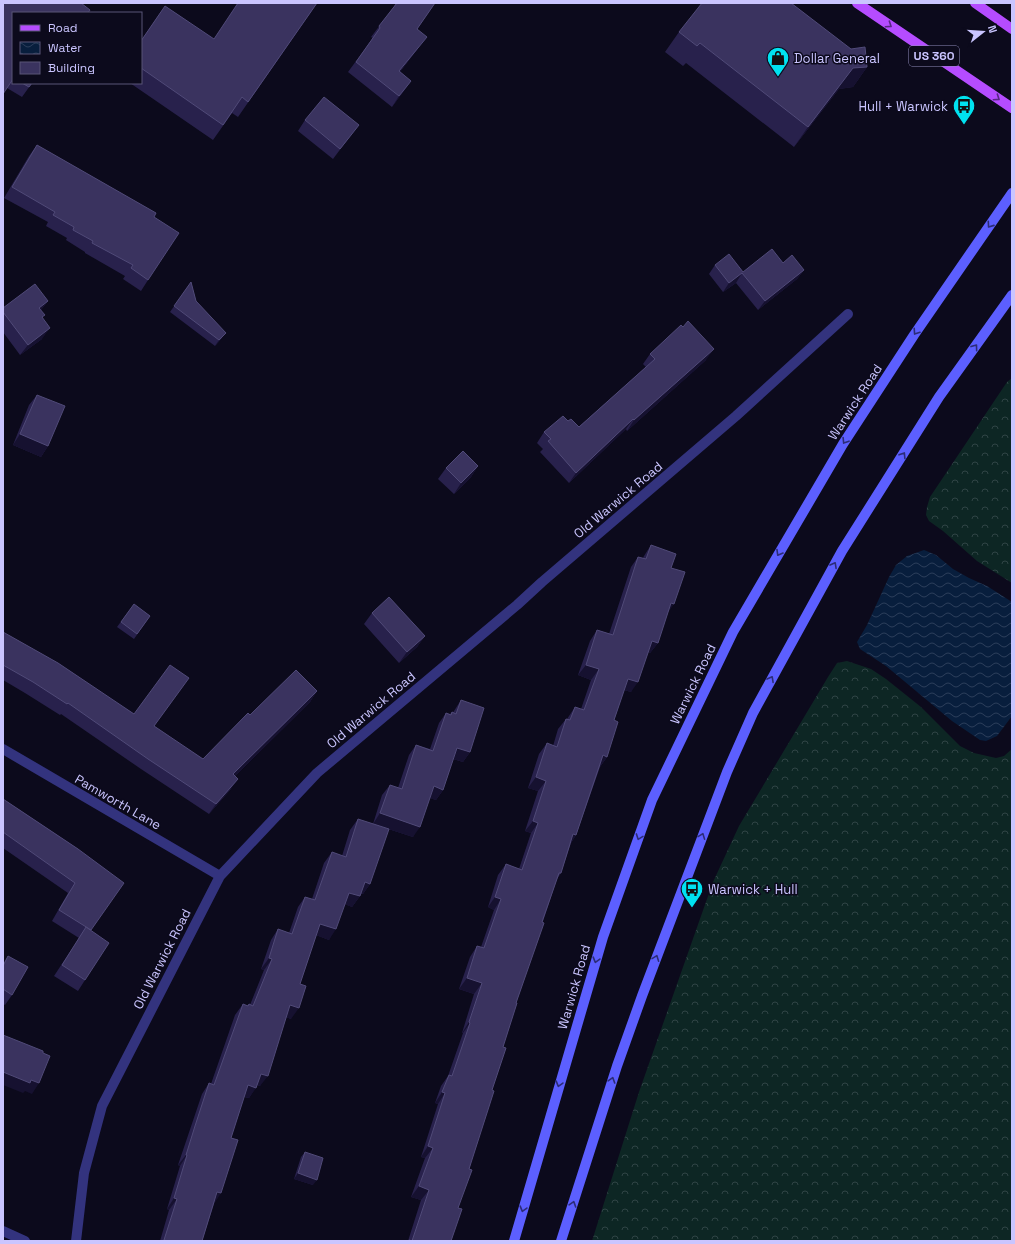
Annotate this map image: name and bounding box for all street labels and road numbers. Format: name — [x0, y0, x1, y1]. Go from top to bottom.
road number: US 360 — [909, 46, 959, 66]
street label: Warwick Road — [824, 361, 886, 443]
street label: Old Warwick Road — [570, 458, 666, 542]
street label: Warwick Road — [666, 641, 720, 727]
street label: Old Warwick Road — [323, 668, 419, 752]
street label: Pamworth Lane — [72, 770, 164, 834]
street label: Old Warwick Road — [129, 906, 195, 1012]
street label: Warwick Road — [554, 943, 594, 1031]

